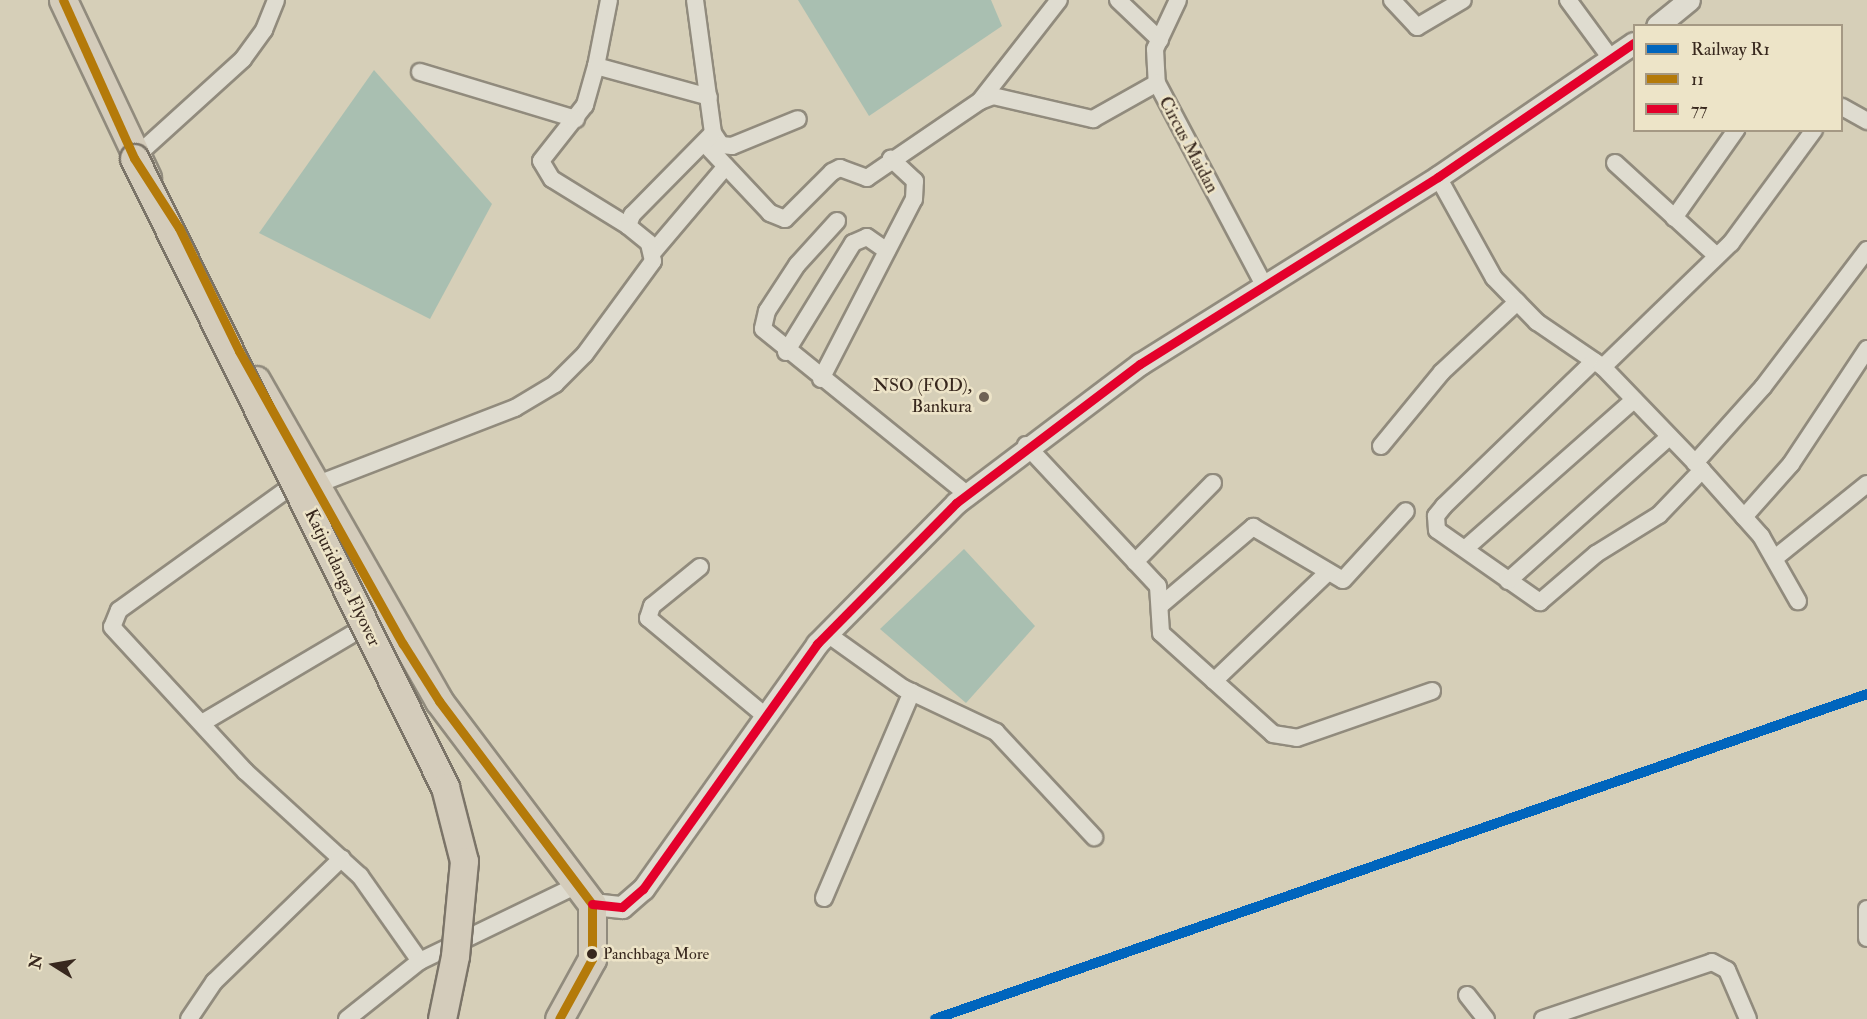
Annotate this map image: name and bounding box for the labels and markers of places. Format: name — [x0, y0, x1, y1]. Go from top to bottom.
place label: NSO (FOD), Bankura — [873, 376, 972, 418]
marker: NSO (FOD), Bankura — [977, 390, 991, 404]
place label: Panchbaga More — [603, 944, 709, 964]
marker: Panchbaga More — [586, 948, 598, 960]

